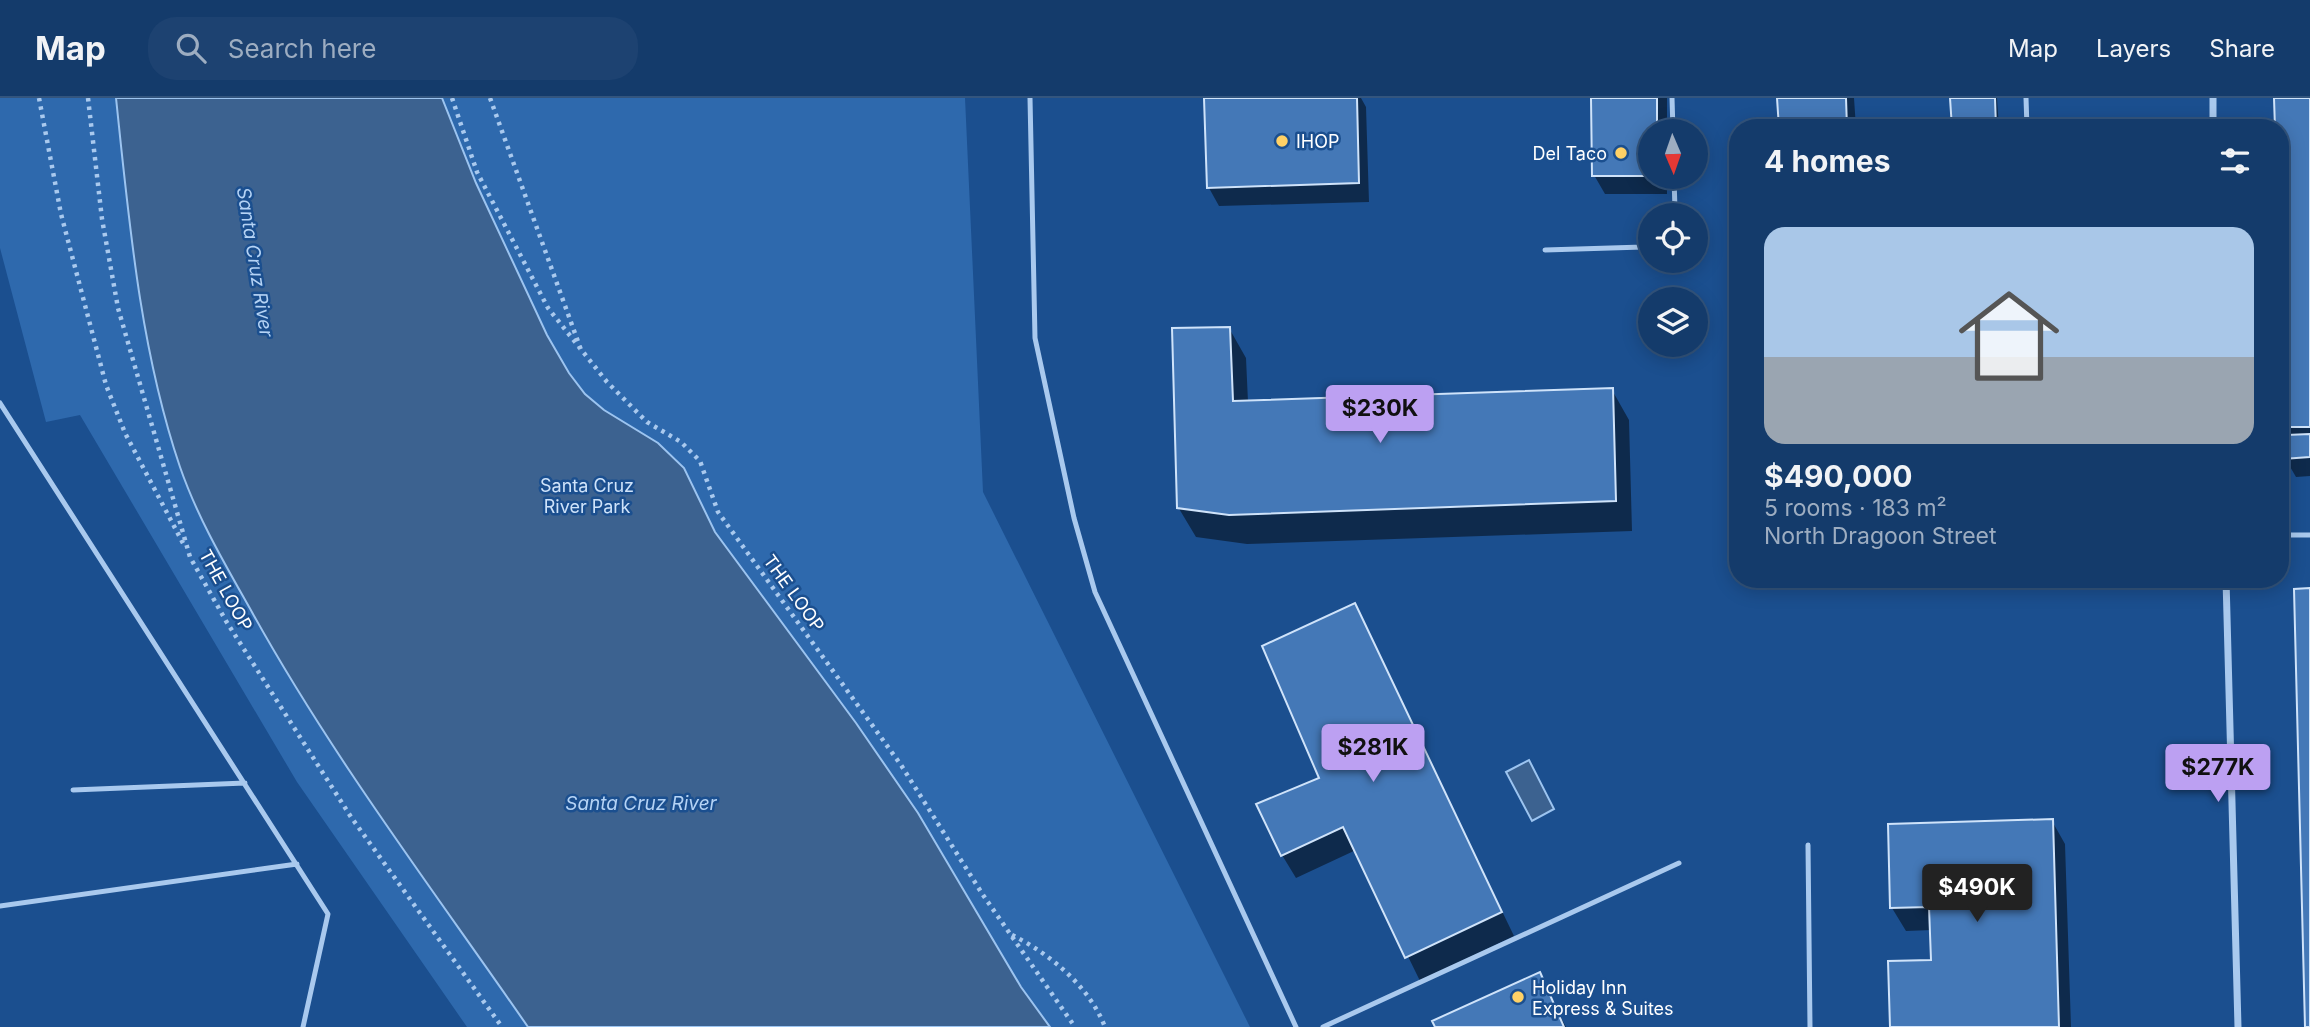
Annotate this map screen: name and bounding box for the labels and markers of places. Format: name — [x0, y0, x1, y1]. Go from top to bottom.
place label: IHOP — [1296, 131, 1339, 152]
marker: IHOP — [1274, 133, 1290, 149]
place label: Del Taco — [1533, 143, 1607, 164]
marker: Del Taco — [1613, 145, 1629, 161]
pin: $230K — [1331, 386, 1429, 445]
pin: $281K — [1324, 724, 1422, 784]
pin: $277K — [2169, 744, 2267, 804]
pin: $490K — [1928, 864, 2026, 924]
place label: Holiday Inn Express & Suites — [1532, 977, 1674, 1019]
marker: Holiday Inn Express & Suites — [1510, 989, 1526, 1005]

